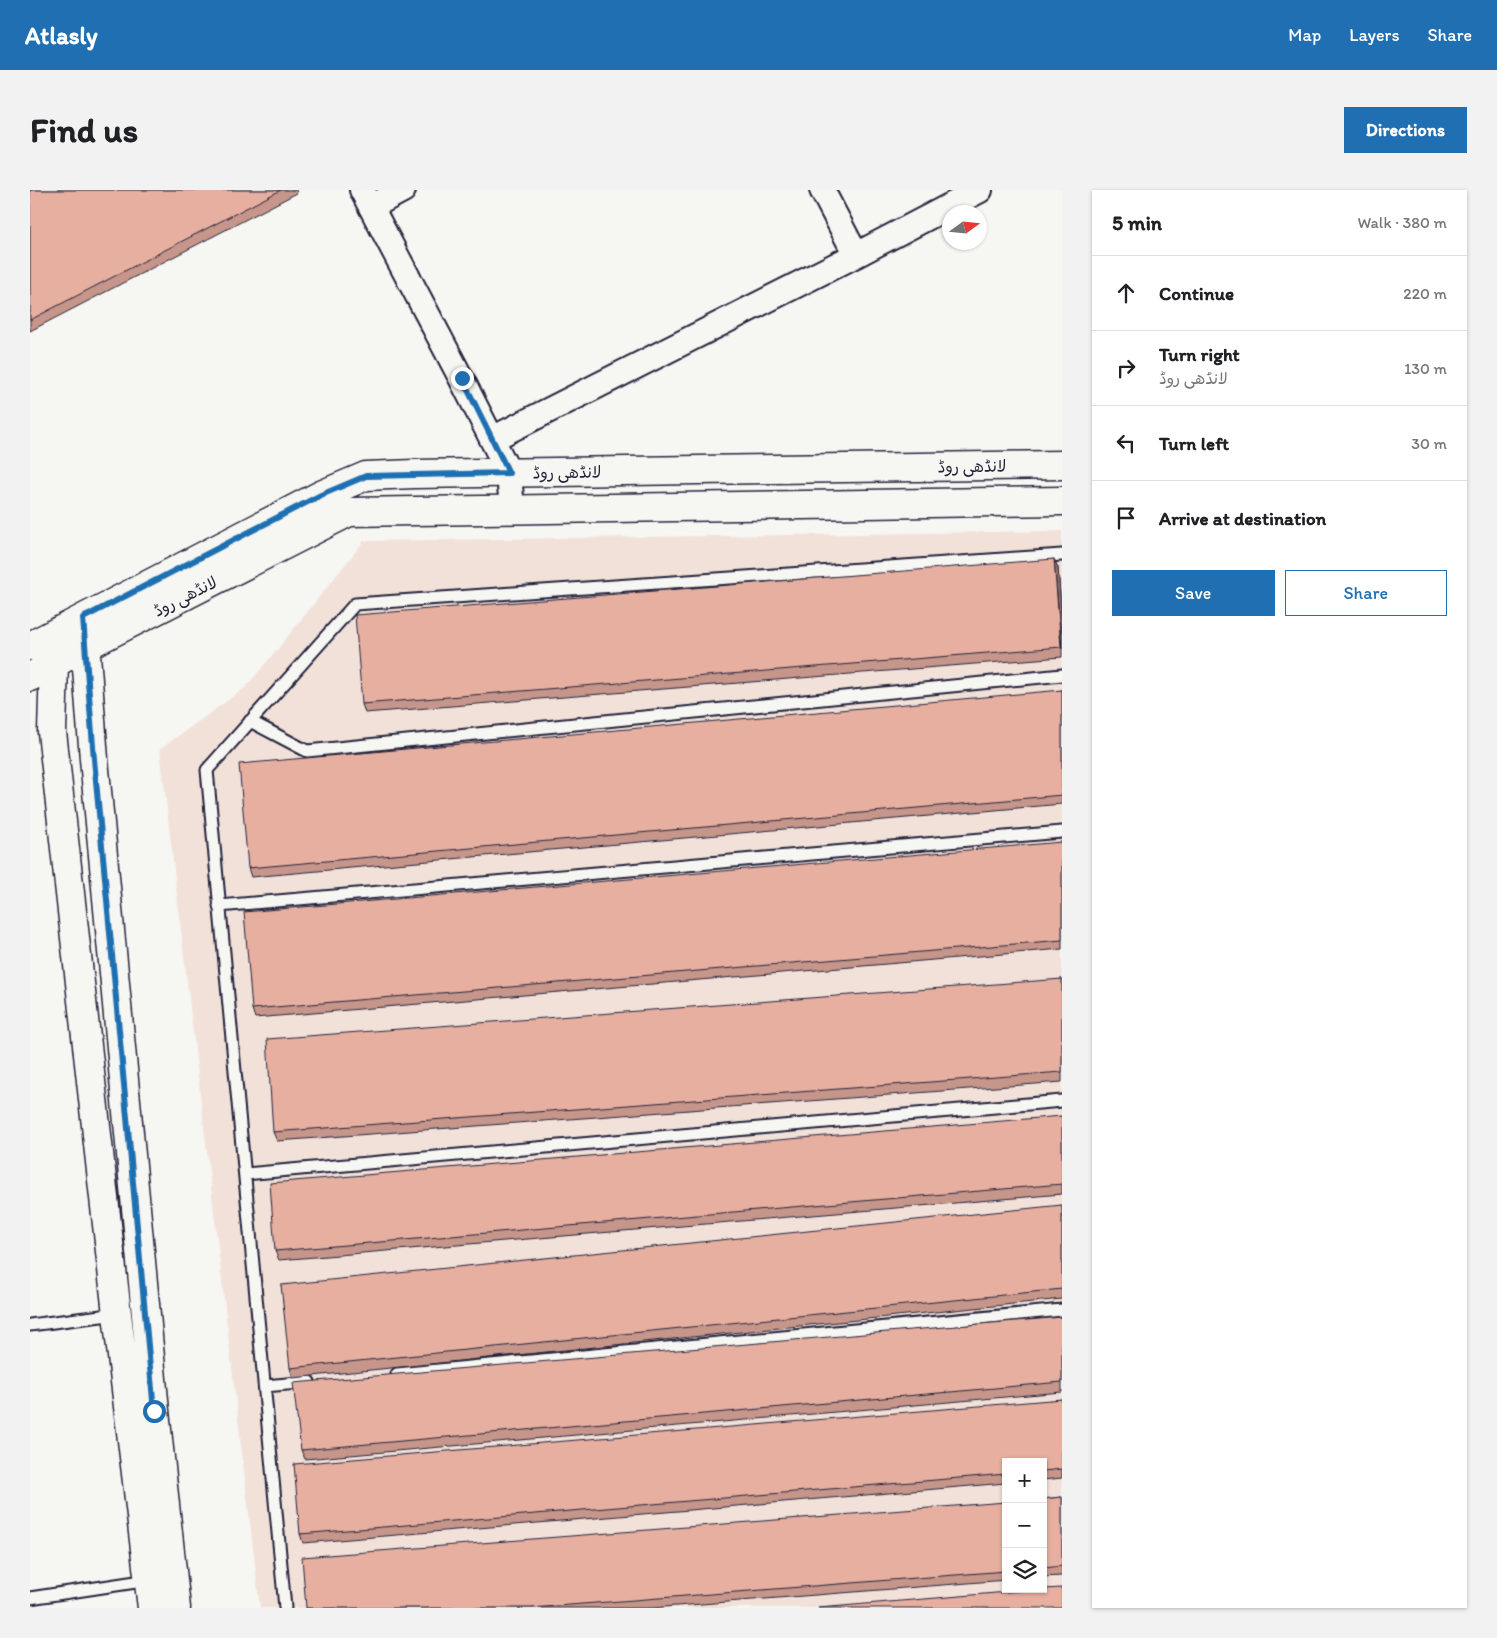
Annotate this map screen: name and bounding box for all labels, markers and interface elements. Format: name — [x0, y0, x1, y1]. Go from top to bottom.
text: Atlasly — [25, 21, 98, 50]
text: Map — [1288, 24, 1321, 46]
text: Layers — [1349, 24, 1399, 46]
text: Share — [1427, 24, 1472, 46]
button: Directions — [1344, 107, 1467, 153]
text: Find us — [30, 109, 138, 151]
north arrow — [942, 205, 987, 250]
text: 5 min — [1112, 210, 1162, 235]
text: Walk · 380 m — [1357, 213, 1447, 232]
icon: ahead — [1112, 279, 1140, 307]
text: Continue — [1159, 282, 1234, 305]
text: 220 m — [1403, 284, 1447, 303]
text: Turn right — [1159, 343, 1240, 366]
icon: right — [1112, 354, 1140, 382]
text: 130 m — [1404, 359, 1447, 378]
route end — [451, 367, 474, 390]
text: لانڈھی روڈ — [1159, 369, 1228, 388]
icon: left — [1112, 429, 1140, 457]
text: Turn left — [1159, 432, 1229, 455]
text: 30 m — [1411, 434, 1447, 453]
street label: لانڈھی روڈ — [938, 456, 1006, 478]
street label: لانڈھی روڈ — [533, 462, 601, 484]
icon: arrive — [1112, 504, 1140, 532]
text: Arrive at destination — [1159, 507, 1326, 530]
button: Save — [1112, 570, 1275, 616]
button: Share — [1285, 570, 1447, 616]
street label: لانڈھی روڈ — [150, 572, 221, 621]
route start — [143, 1400, 166, 1423]
map controls — [1002, 1458, 1047, 1593]
button: + — [1002, 1458, 1047, 1503]
button: − — [1002, 1503, 1047, 1548]
button: layers — [1002, 1548, 1047, 1593]

